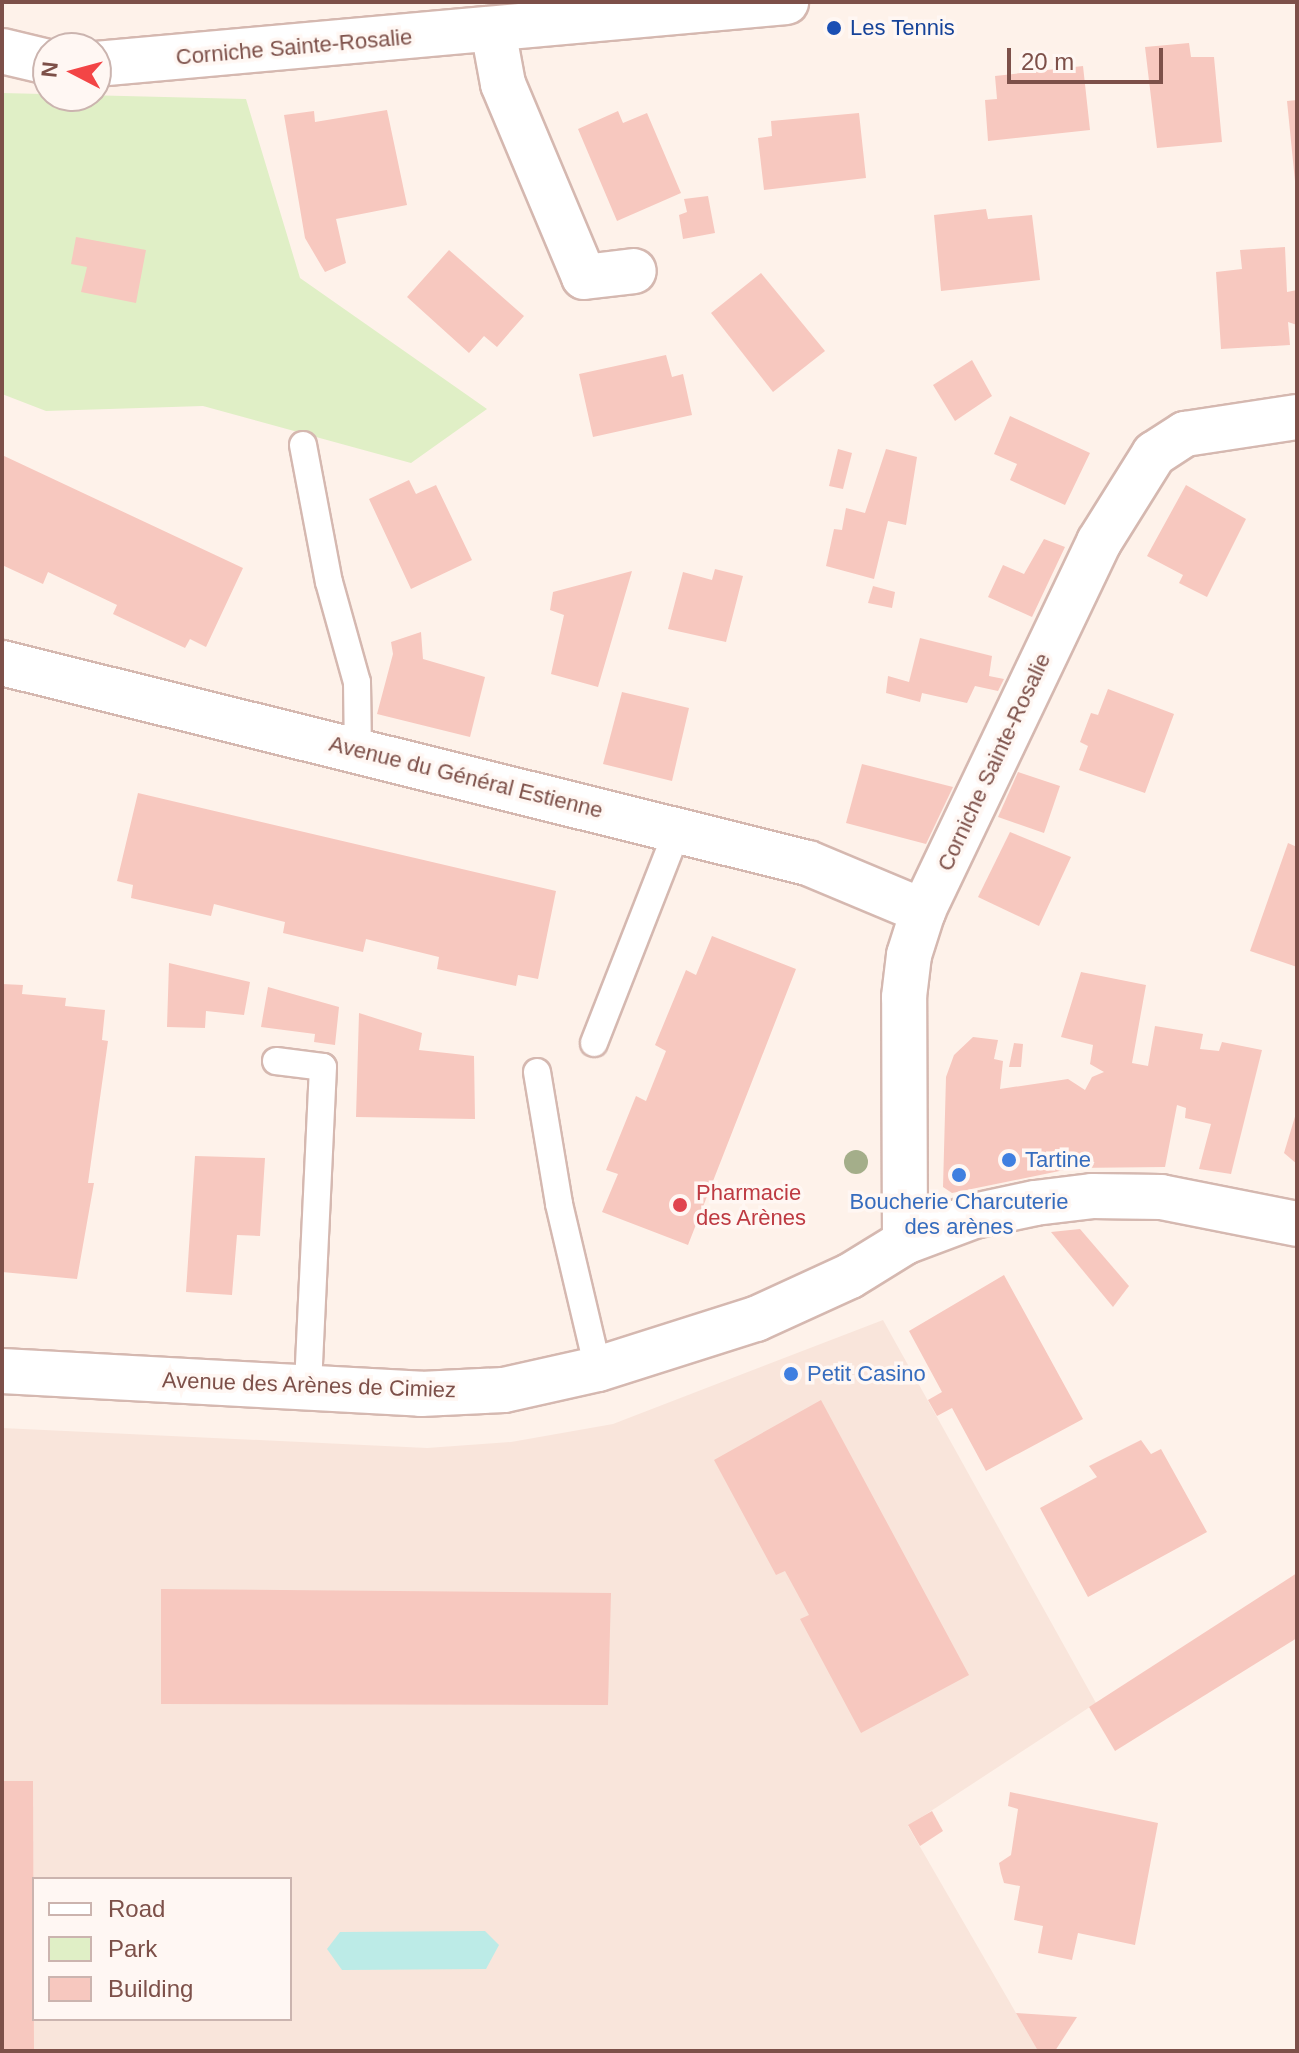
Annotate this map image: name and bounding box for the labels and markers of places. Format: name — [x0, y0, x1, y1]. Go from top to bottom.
place label: Les Tennis — [850, 15, 955, 41]
marker: Les Tennis — [825, 19, 843, 37]
place label: Tartine — [1025, 1147, 1091, 1173]
marker: Tartine — [1000, 1151, 1018, 1169]
marker: Boucherie Charcuterie des arènes — [950, 1166, 968, 1184]
place label: Pharmacie des Arènes — [696, 1179, 807, 1230]
place label: Boucherie Charcuterie des arènes — [850, 1188, 1068, 1240]
marker: Pharmacie des Arènes — [671, 1196, 689, 1214]
place label: Petit Casino — [807, 1361, 926, 1387]
marker: Petit Casino — [782, 1365, 800, 1383]

